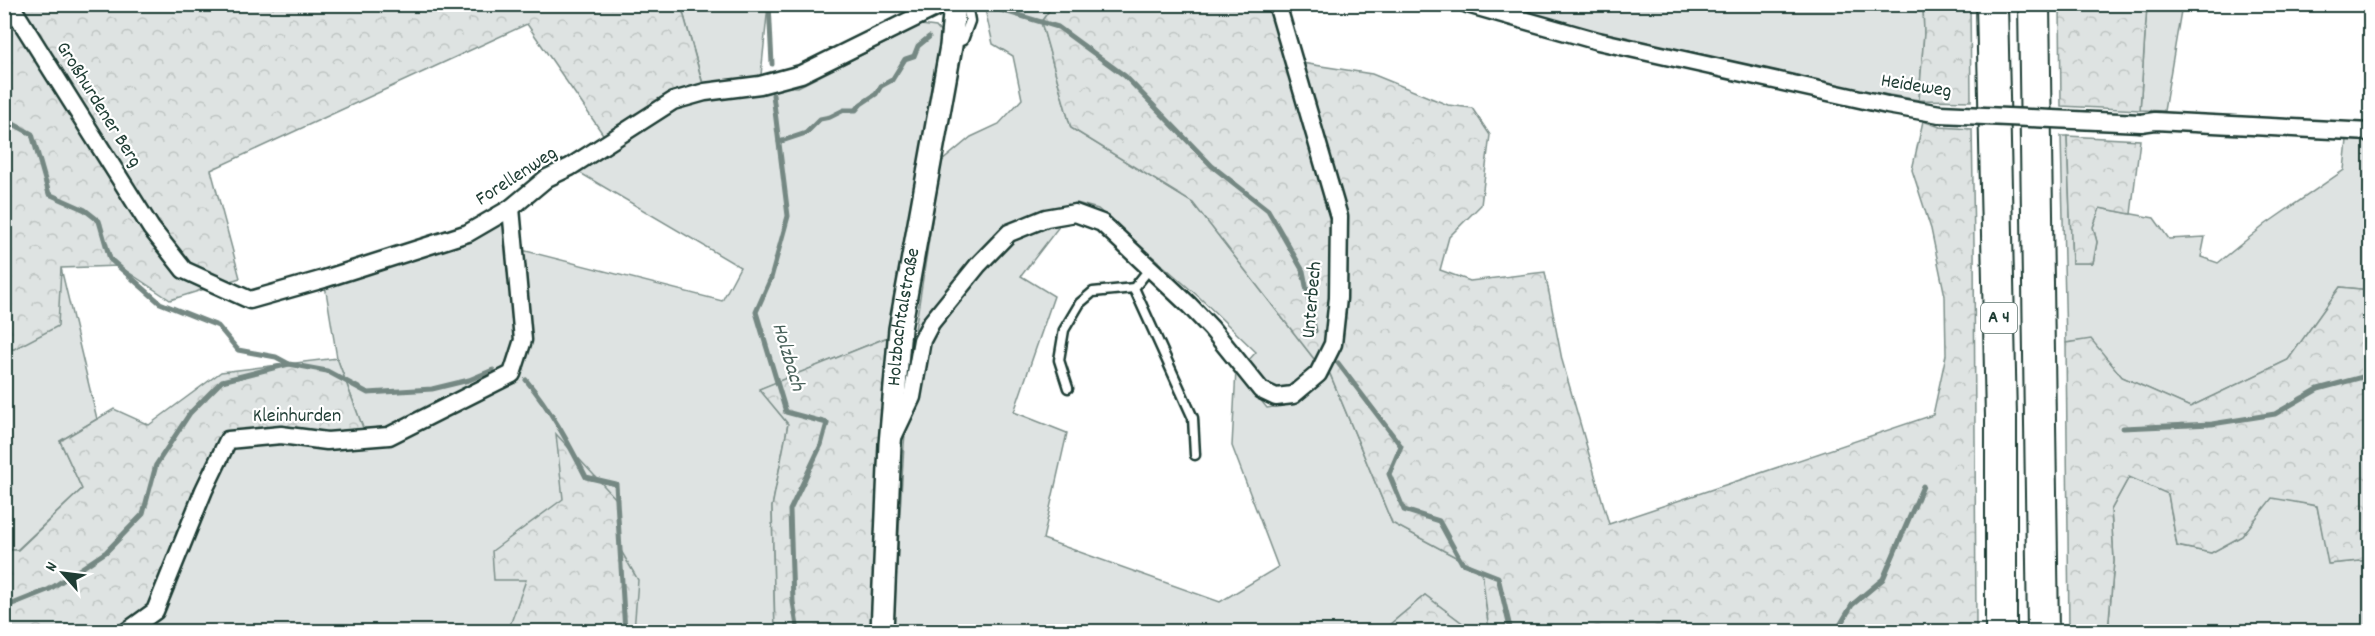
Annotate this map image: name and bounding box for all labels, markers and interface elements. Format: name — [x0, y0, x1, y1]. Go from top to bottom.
street label: Großhurdener Berg — [48, 37, 148, 173]
street label: Heideweg — [1879, 68, 1953, 106]
street label: Forellenweg — [471, 140, 563, 214]
street label: Holzbachtalstraße — [881, 246, 928, 387]
street label: Unterbech — [1296, 260, 1330, 340]
road number: A 4 — [1981, 303, 2017, 333]
water label: Holzbach — [762, 319, 812, 396]
street label: Kleinhurden — [253, 403, 341, 431]
north arrow — [33, 543, 93, 603]
text: N — [40, 558, 64, 576]

